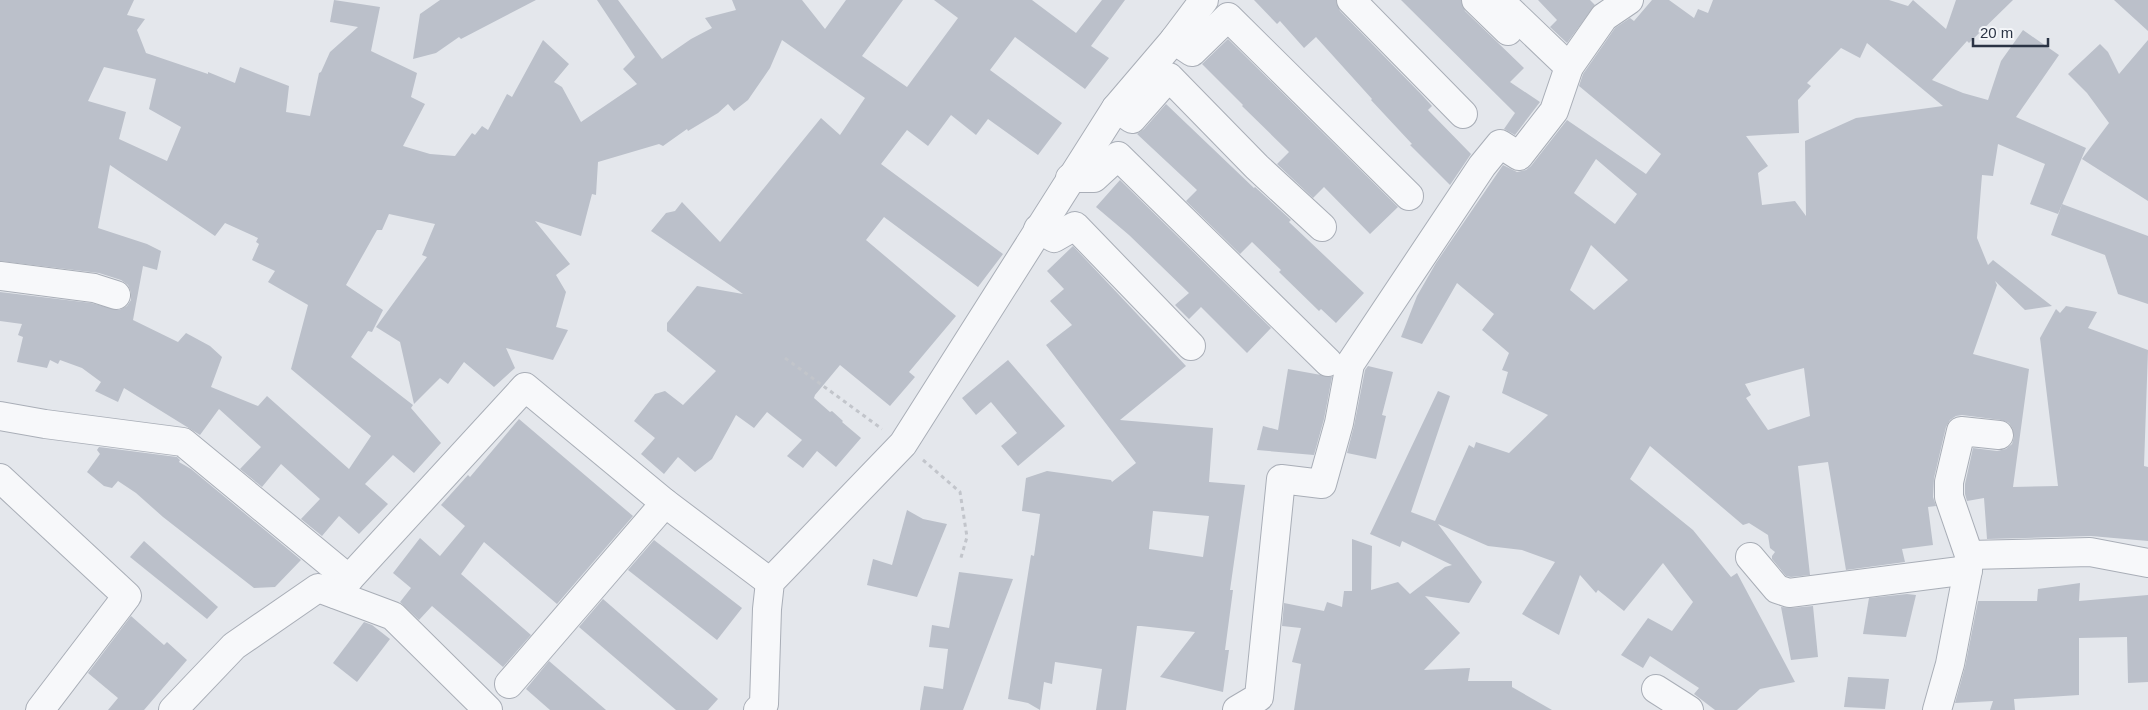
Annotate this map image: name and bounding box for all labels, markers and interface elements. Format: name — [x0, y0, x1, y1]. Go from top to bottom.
scale bar — [1973, 15, 2048, 47]
text: 20 m — [1980, 24, 2013, 41]

